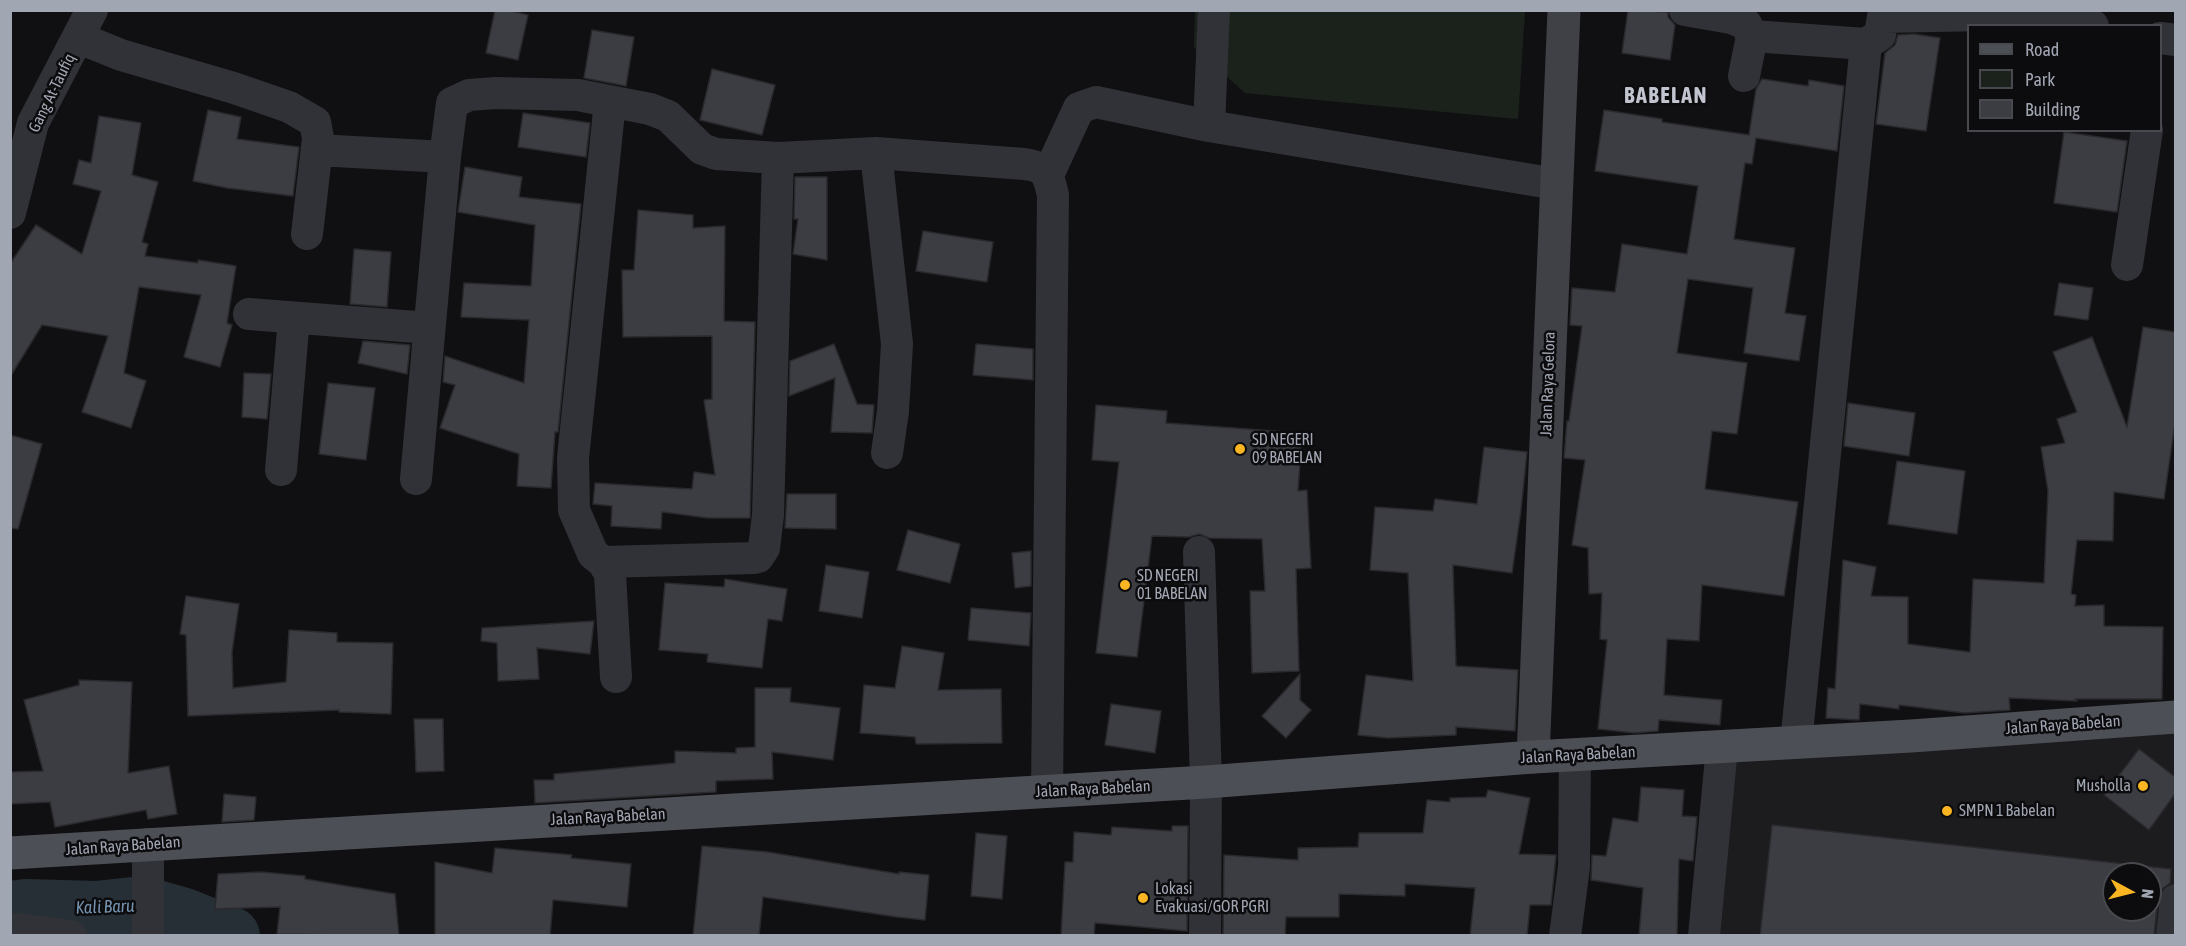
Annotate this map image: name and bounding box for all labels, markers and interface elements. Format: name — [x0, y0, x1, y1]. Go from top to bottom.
legend — [1967, 24, 2162, 132]
text: Road — [2025, 39, 2059, 60]
street label: Gang At-Taufiq — [25, 51, 79, 135]
text: Park — [2025, 69, 2055, 90]
district label: BABELAN — [1624, 83, 1708, 109]
text: Building — [2025, 99, 2080, 120]
street label: Jalan Raya Gelora — [1537, 331, 1559, 437]
place label: SD NEGERI 09 BABELAN — [1252, 430, 1323, 468]
marker: SD NEGERI 09 BABELAN — [1233, 442, 1247, 456]
place label: SD NEGERI 01 BABELAN — [1137, 566, 1208, 604]
marker: SD NEGERI 01 BABELAN — [1118, 578, 1132, 592]
street label: Jalan Raya Babelan — [2005, 711, 2121, 739]
street label: Jalan Raya Babelan — [1520, 742, 1636, 768]
street label: Jalan Raya Babelan — [1035, 776, 1151, 802]
place label: Musholla — [2076, 776, 2131, 796]
marker: Musholla — [2136, 779, 2150, 793]
place label: SMPN 1 Babelan — [1959, 801, 2055, 821]
street label: Jalan Raya Babelan — [550, 804, 666, 830]
marker: SMPN 1 Babelan — [1940, 804, 1954, 818]
street label: Jalan Raya Babelan — [65, 832, 181, 860]
north arrow — [2102, 862, 2162, 922]
place label: Lokasi Evakuasi/GOR PGRI — [1155, 879, 1269, 917]
text: N — [2138, 888, 2157, 900]
marker: Lokasi Evakuasi/GOR PGRI — [1136, 891, 1150, 905]
water label: Kali Baru — [75, 895, 135, 919]

